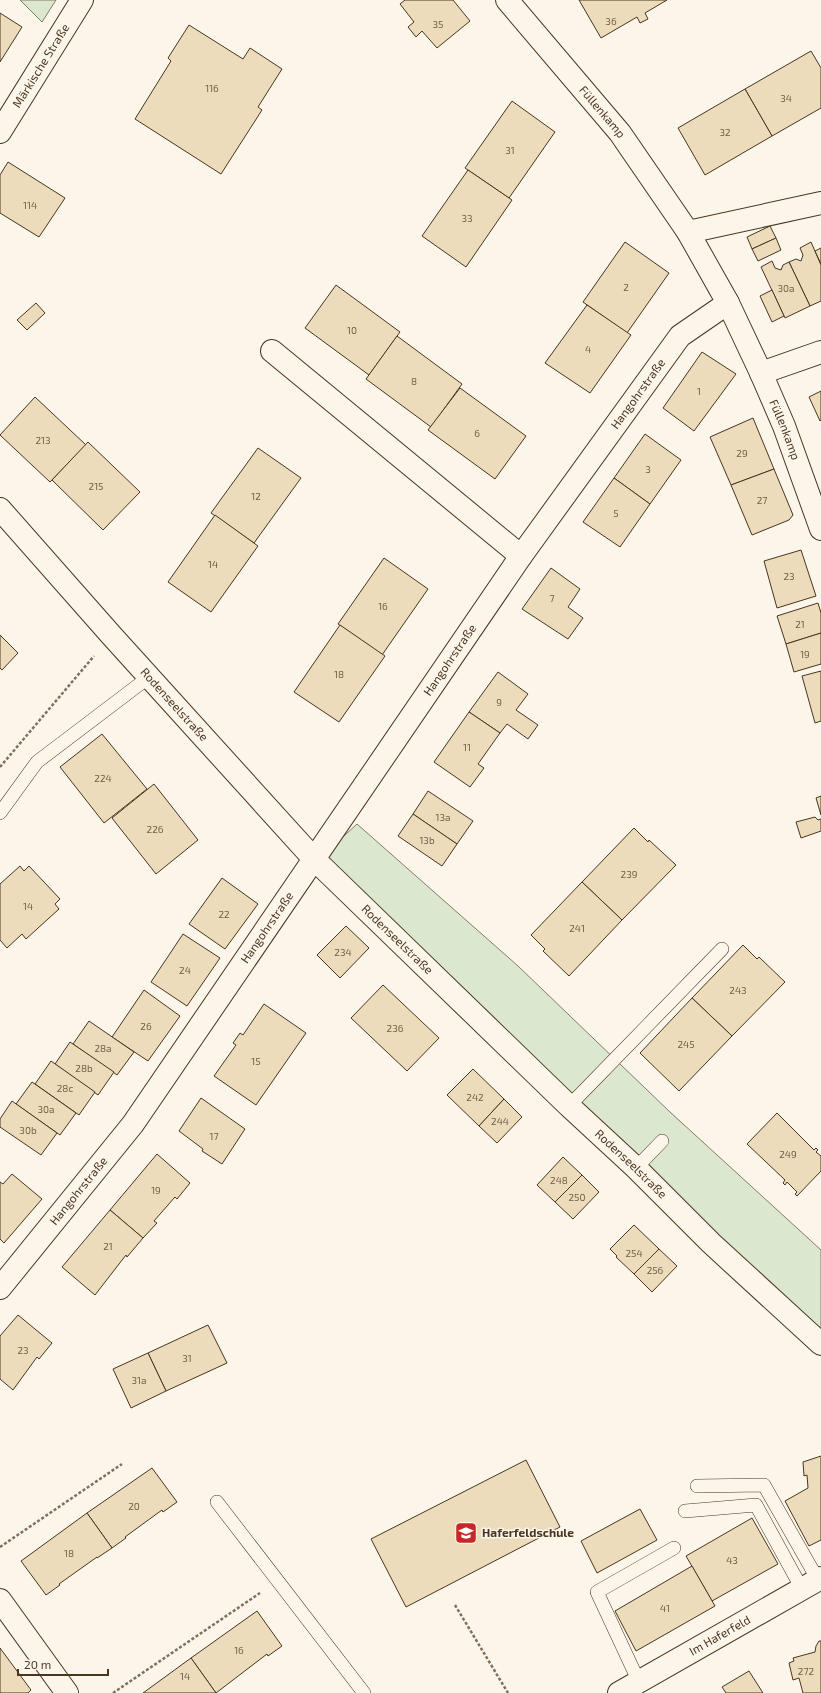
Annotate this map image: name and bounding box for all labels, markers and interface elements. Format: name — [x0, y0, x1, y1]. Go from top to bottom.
house number: 36 — [605, 15, 617, 27]
house number: 35 — [433, 18, 443, 30]
street label: Märkische Straße — [9, 21, 72, 110]
house number: 116 — [205, 82, 219, 94]
street label: Füllenkamp — [577, 82, 629, 140]
house number: 34 — [780, 92, 792, 104]
house number: 32 — [719, 126, 731, 138]
house number: 31 — [505, 144, 515, 156]
house number: 114 — [23, 199, 37, 211]
house number: 33 — [461, 212, 473, 224]
house number: 2 — [623, 281, 629, 293]
house number: 30a — [777, 282, 795, 294]
house number: 10 — [347, 324, 357, 336]
house number: 4 — [585, 343, 591, 355]
street label: Hangohrstraße — [607, 355, 667, 431]
house number: 8 — [411, 375, 417, 387]
house number: 1 — [697, 385, 701, 397]
street label: Füllenkamp — [767, 397, 804, 462]
house number: 6 — [474, 427, 480, 439]
house number: 213 — [35, 434, 51, 446]
house number: 29 — [736, 447, 748, 459]
house number: 3 — [645, 463, 651, 475]
house number: 215 — [89, 480, 103, 492]
house number: 12 — [251, 490, 261, 502]
house number: 27 — [757, 494, 767, 506]
house number: 5 — [613, 507, 619, 519]
house number: 14 — [208, 558, 218, 570]
house number: 23 — [783, 570, 795, 582]
house number: 7 — [549, 592, 555, 604]
house number: 16 — [378, 600, 388, 612]
house number: 21 — [795, 618, 805, 630]
street label: Hangohrstraße — [420, 621, 478, 698]
house number: 19 — [800, 648, 810, 660]
street label: Rodenseelstraße — [138, 665, 212, 743]
house number: 18 — [334, 668, 344, 680]
house number: 9 — [496, 696, 502, 708]
house number: 11 — [463, 741, 471, 753]
house number: 224 — [94, 772, 112, 784]
house number: 13a — [435, 811, 451, 823]
house number: 226 — [147, 823, 164, 835]
house number: 13b — [419, 834, 435, 846]
house number: 239 — [621, 868, 638, 880]
street label: Hangohrstraße — [237, 889, 296, 965]
house number: 14 — [23, 900, 33, 912]
street label: Rodenseelstraße — [359, 901, 436, 976]
house number: 22 — [218, 908, 230, 920]
house number: 241 — [569, 922, 585, 934]
house number: 234 — [334, 946, 352, 958]
house number: 24 — [179, 964, 191, 976]
house number: 243 — [729, 984, 747, 996]
house number: 26 — [140, 1020, 152, 1032]
house number: 236 — [387, 1022, 404, 1034]
house number: 245 — [677, 1038, 695, 1050]
house number: 28a — [94, 1042, 112, 1054]
house number: 15 — [251, 1055, 261, 1067]
house number: 28b — [75, 1062, 93, 1074]
house number: 28c — [57, 1082, 73, 1094]
house number: 242 — [466, 1091, 484, 1103]
house number: 30a — [37, 1103, 55, 1115]
house number: 244 — [491, 1115, 509, 1127]
house number: 30b — [19, 1124, 37, 1136]
street label: Rodenseelstraße — [593, 1126, 670, 1201]
house number: 17 — [209, 1130, 219, 1142]
house number: 249 — [779, 1148, 797, 1160]
street label: Hangohrstraße — [46, 1153, 110, 1227]
house number: 248 — [550, 1174, 568, 1186]
house number: 19 — [151, 1184, 161, 1196]
house number: 250 — [568, 1191, 586, 1203]
house number: 21 — [103, 1240, 113, 1252]
house number: 254 — [625, 1247, 643, 1259]
house number: 256 — [647, 1264, 664, 1276]
house number: 23 — [17, 1344, 29, 1356]
house number: 31 — [182, 1352, 192, 1364]
house number: 31a — [131, 1374, 147, 1386]
house number: 20 — [128, 1500, 140, 1512]
school or university icon: Haferfeldschule — [453, 1520, 479, 1546]
place label: Haferfeldschule — [482, 1525, 574, 1539]
house number: 18 — [64, 1547, 74, 1559]
house number: 43 — [726, 1554, 738, 1566]
house number: 41 — [660, 1602, 670, 1614]
street label: Im Haferfeld — [686, 1612, 752, 1658]
house number: 16 — [234, 1644, 244, 1656]
scale bar — [18, 1651, 108, 1677]
text: 20 m — [24, 1657, 51, 1671]
house number: 272 — [798, 1665, 815, 1677]
house number: 14 — [180, 1670, 190, 1682]

